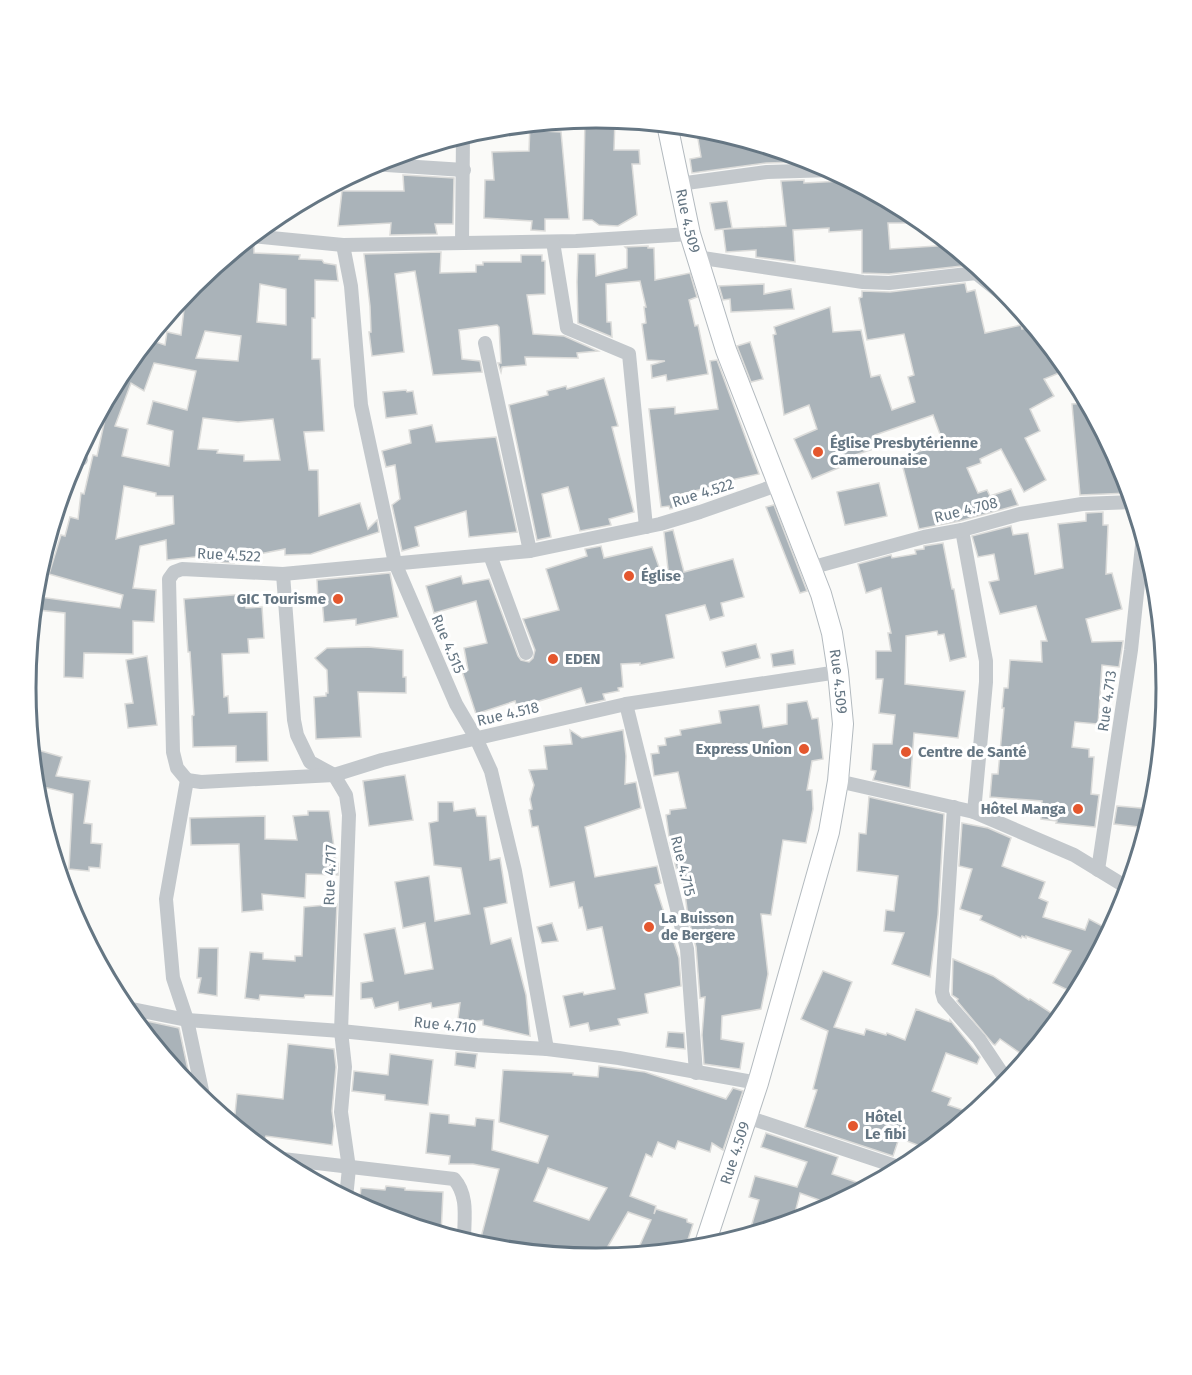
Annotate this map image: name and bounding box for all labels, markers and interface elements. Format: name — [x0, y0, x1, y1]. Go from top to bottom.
street label: Rue 4.509 — [672, 187, 704, 255]
place label: Église Presbytérienne Camerounaise — [830, 434, 978, 469]
marker: Église Presbytérienne Camerounaise — [811, 445, 825, 459]
street label: Rue 4.522 — [670, 475, 736, 511]
street label: Rue 4.708 — [932, 493, 1000, 527]
street label: Rue 4.522 — [197, 544, 261, 566]
place label: Église — [641, 567, 681, 585]
marker: Église — [622, 569, 636, 583]
place label: GIC Tourisme — [237, 590, 326, 608]
marker: GIC Tourisme — [331, 592, 345, 606]
street label: Rue 4.515 — [428, 612, 468, 676]
street label: Rue 4.509 — [826, 648, 851, 715]
place label: EDEN — [565, 650, 601, 668]
marker: EDEN — [546, 652, 560, 666]
street label: Rue 4.713 — [1094, 669, 1120, 733]
street label: Rue 4.518 — [475, 698, 541, 730]
place label: Express Union — [696, 740, 792, 758]
marker: Express Union — [797, 742, 811, 756]
place label: Centre de Santé — [918, 743, 1027, 761]
marker: Centre de Santé — [899, 745, 913, 759]
place label: Hôtel Manga — [981, 800, 1066, 818]
marker: Hôtel Manga — [1071, 802, 1085, 816]
street label: Rue 4.715 — [667, 834, 699, 898]
street label: Rue 4.717 — [320, 844, 340, 906]
place label: La Buisson de Bergere — [661, 909, 735, 944]
marker: La Buisson de Bergere — [642, 920, 656, 934]
street label: Rue 4.710 — [413, 1013, 477, 1037]
place label: Hôtel Le fibi — [865, 1108, 906, 1143]
street label: Rue 4.509 — [716, 1119, 754, 1187]
marker: Hôtel Le fibi — [846, 1119, 860, 1133]

